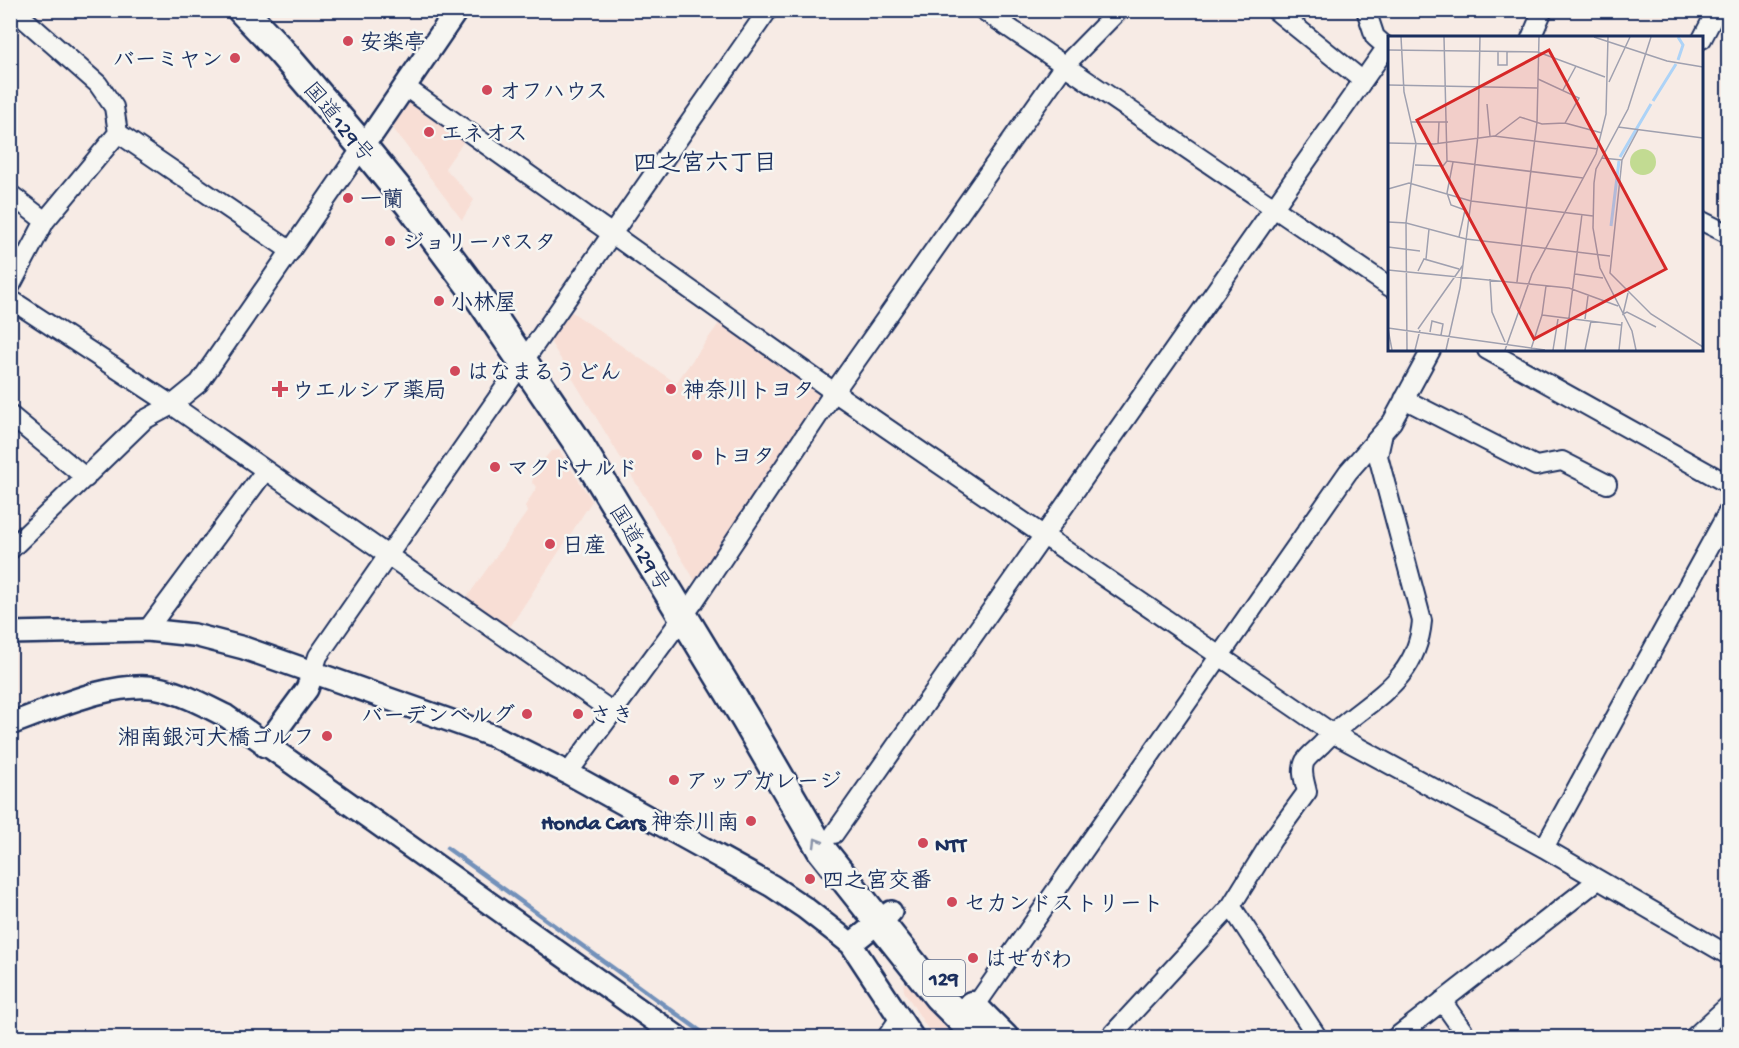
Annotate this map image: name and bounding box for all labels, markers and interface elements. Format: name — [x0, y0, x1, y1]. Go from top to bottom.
place label: 安楽亭 — [360, 30, 426, 58]
marker: 安楽亭 — [341, 34, 355, 48]
inset map — [1388, 36, 1703, 351]
place label: バーミヤン — [113, 49, 223, 75]
marker: バーミヤン — [228, 51, 242, 65]
street label: 国道129号 — [296, 78, 379, 169]
place label: オフハウス — [499, 81, 608, 107]
marker: オフハウス — [480, 83, 494, 97]
place label: エネオス — [441, 123, 528, 149]
marker: エネオス — [422, 125, 436, 139]
district label: 四之宮六丁目 — [633, 150, 777, 180]
place label: 一蘭 — [360, 188, 404, 215]
marker: 一蘭 — [341, 191, 355, 205]
place label: ジョリーパスタ — [402, 232, 556, 258]
marker: ジョリーパスタ — [383, 234, 397, 248]
place label: 小林屋 — [451, 290, 517, 318]
marker: 小林屋 — [432, 294, 446, 308]
place label: はなまるうどん — [467, 361, 621, 388]
marker: はなまるうどん — [448, 364, 462, 378]
place label: 神奈川トヨタ — [683, 378, 815, 406]
place label: ウエルシア薬局 — [292, 379, 446, 406]
marker: ウエルシア薬局 — [273, 382, 287, 396]
marker: 神奈川トヨタ — [664, 382, 678, 396]
place label: トヨタ — [709, 446, 775, 472]
marker: トヨタ — [690, 448, 704, 462]
place label: マクドナルド — [507, 458, 638, 484]
marker: マクドナルド — [488, 460, 502, 474]
street label: 国道129号 — [602, 500, 674, 597]
place label: 日産 — [562, 534, 606, 561]
marker: 日産 — [543, 537, 557, 551]
place label: バーデンベルグ — [361, 704, 515, 731]
place label: さき — [590, 705, 634, 731]
marker: バーデンベルグ — [520, 707, 534, 721]
marker: さき — [571, 707, 585, 721]
place label: 湘南銀河大橋ゴルフ — [118, 725, 315, 753]
marker: 湘南銀河大橋ゴルフ — [320, 729, 334, 743]
place label: アップガレージ — [686, 770, 841, 797]
marker: アップガレージ — [667, 773, 681, 787]
place label: Honda Cars 神奈川南 — [541, 810, 739, 838]
marker: Honda Cars 神奈川南 — [744, 814, 758, 828]
place label: NTT — [935, 834, 968, 860]
marker: NTT — [916, 836, 930, 850]
one-way arrow — [813, 838, 825, 848]
place label: 四之宮交番 — [822, 868, 932, 896]
marker: 四之宮交番 — [803, 872, 817, 886]
place label: セカンドストリート — [964, 893, 1164, 919]
marker: セカンドストリート — [945, 895, 959, 909]
place label: はせがわ — [985, 949, 1073, 975]
marker: はせがわ — [966, 951, 980, 965]
road number: 129 — [923, 960, 965, 996]

